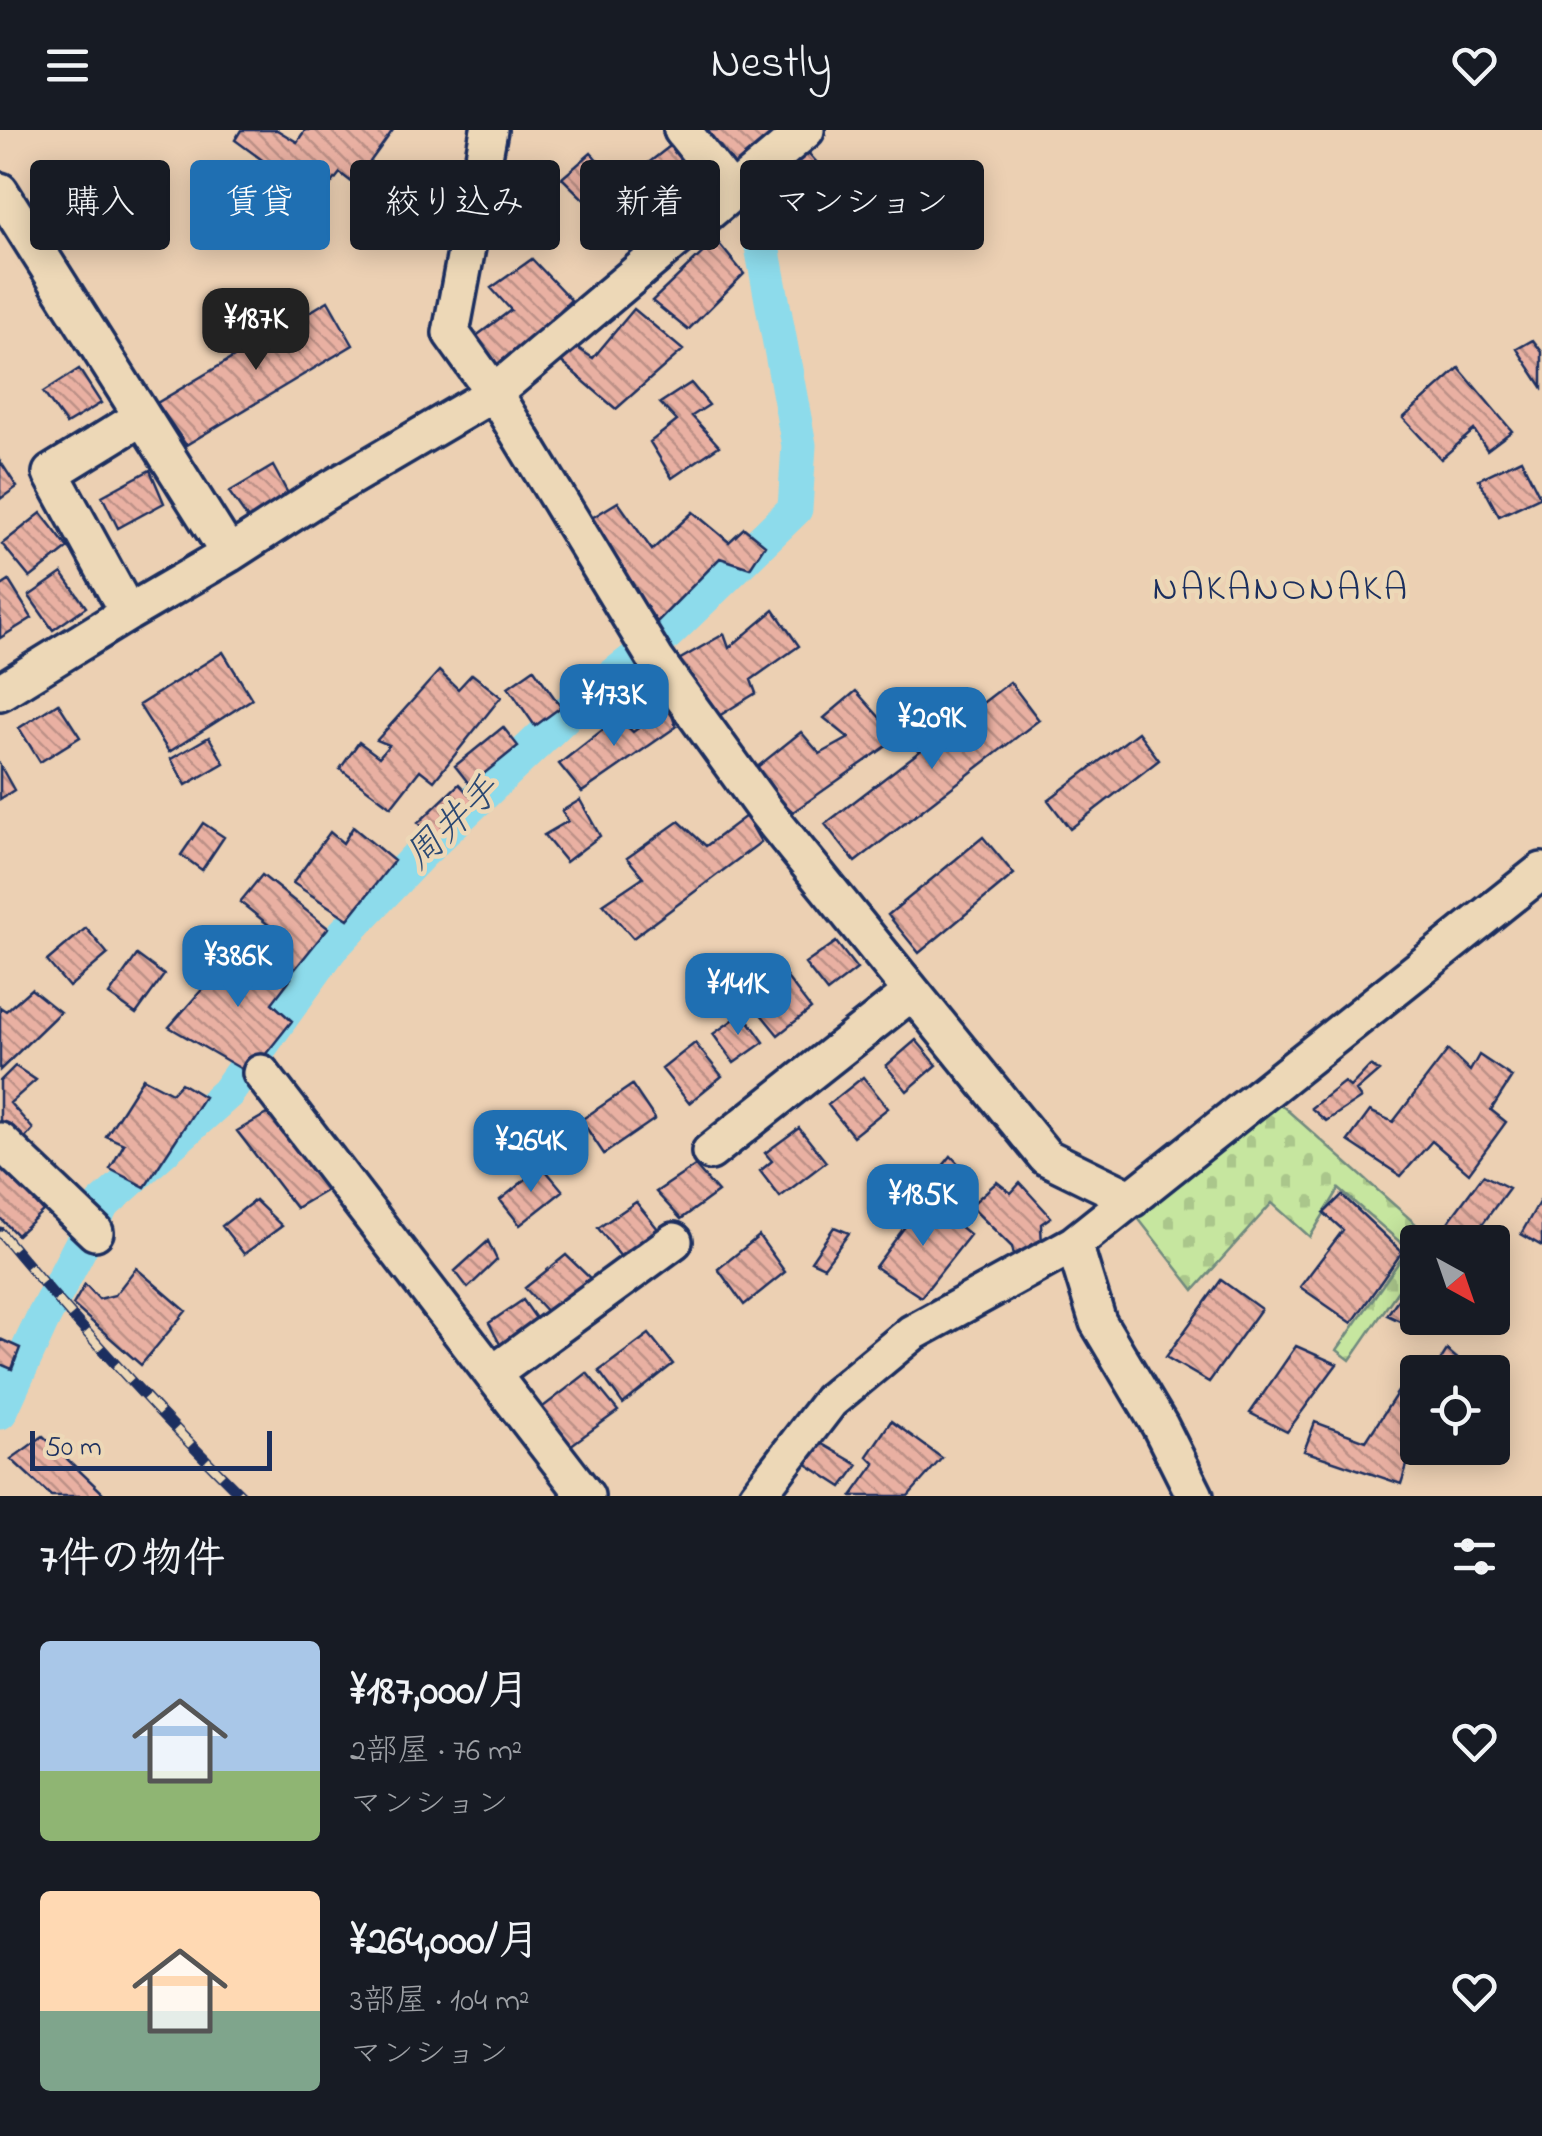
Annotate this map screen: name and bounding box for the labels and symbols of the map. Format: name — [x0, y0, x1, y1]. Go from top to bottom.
pin: ¥187K — [186, 288, 326, 373]
district label: NAKANONAKA — [1152, 562, 1410, 618]
pin: ¥173K — [544, 664, 684, 749]
pin: ¥209K — [862, 687, 1002, 772]
water label: 周井手 — [393, 764, 516, 884]
pin: ¥386K — [168, 925, 308, 1010]
pin: ¥141K — [668, 953, 808, 1038]
pin: ¥264K — [461, 1110, 601, 1195]
pin: ¥185K — [853, 1164, 993, 1249]
north arrow — [1400, 1225, 1510, 1335]
scale bar — [30, 1426, 272, 1470]

